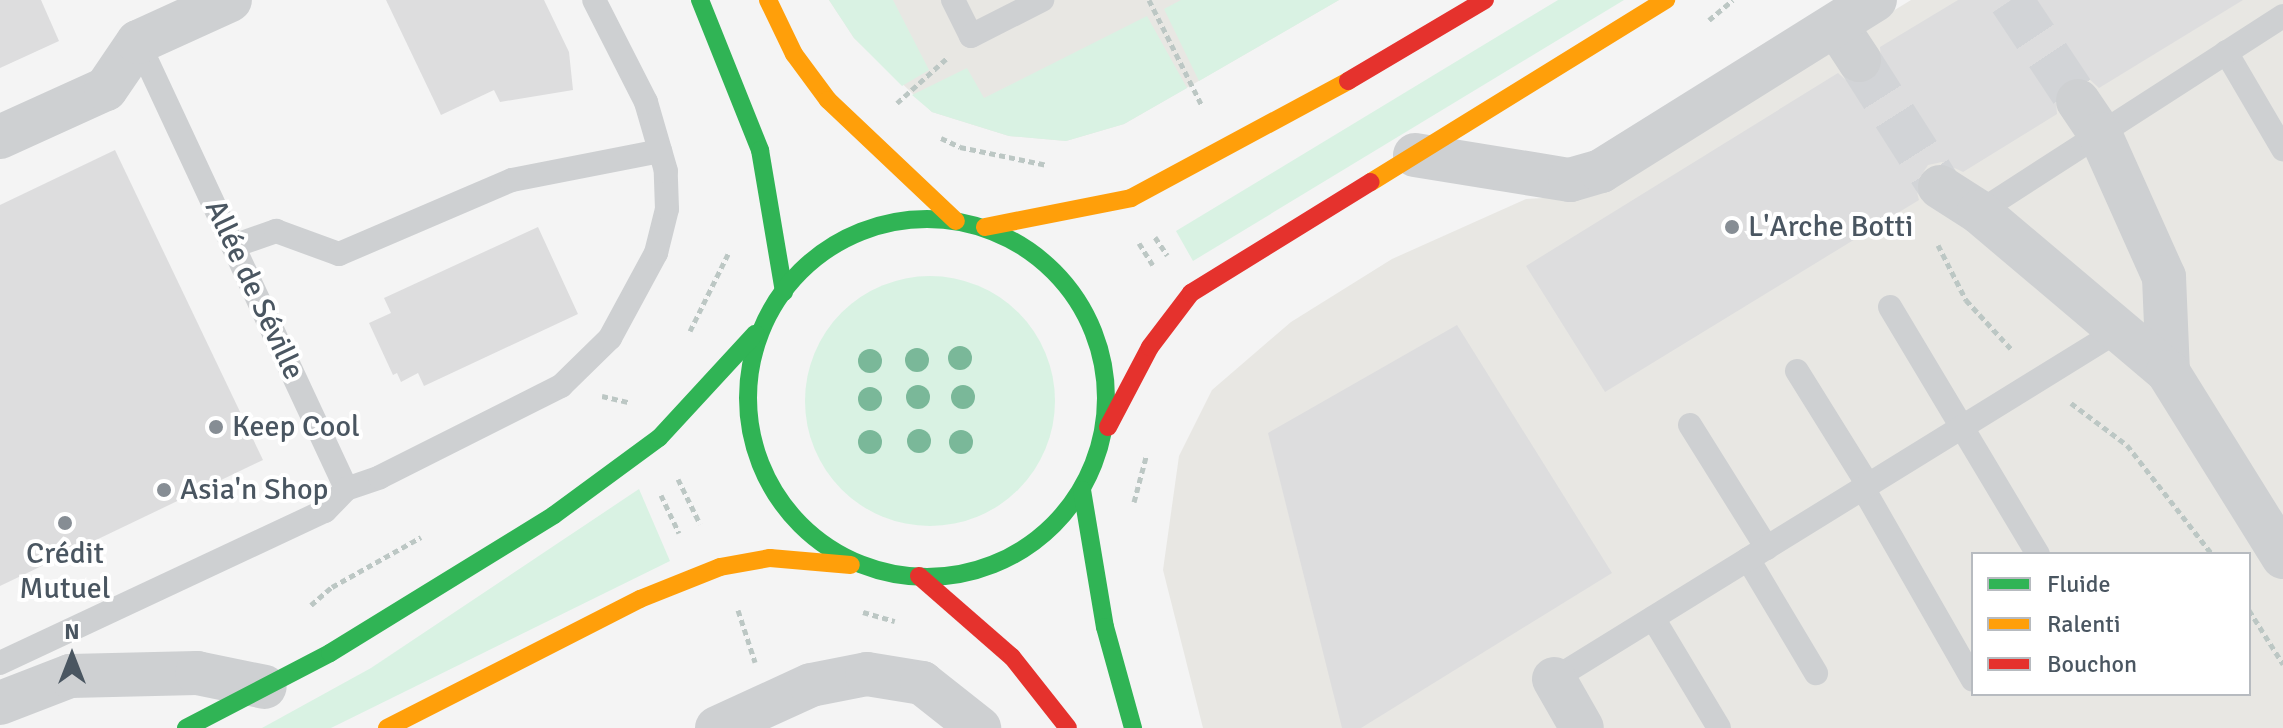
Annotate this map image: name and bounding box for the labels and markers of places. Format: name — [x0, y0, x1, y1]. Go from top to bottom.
place label: L'Arche Botti — [1748, 209, 1913, 245]
marker: L'Arche Botti — [1723, 218, 1741, 236]
place label: Keep Cool — [232, 409, 360, 445]
marker: Keep Cool — [207, 418, 225, 436]
place label: Asia'n Shop — [180, 472, 328, 508]
marker: Asia'n Shop — [155, 481, 173, 499]
marker: Crédit Mutuel — [56, 514, 74, 532]
place label: Crédit Mutuel — [19, 536, 111, 606]

